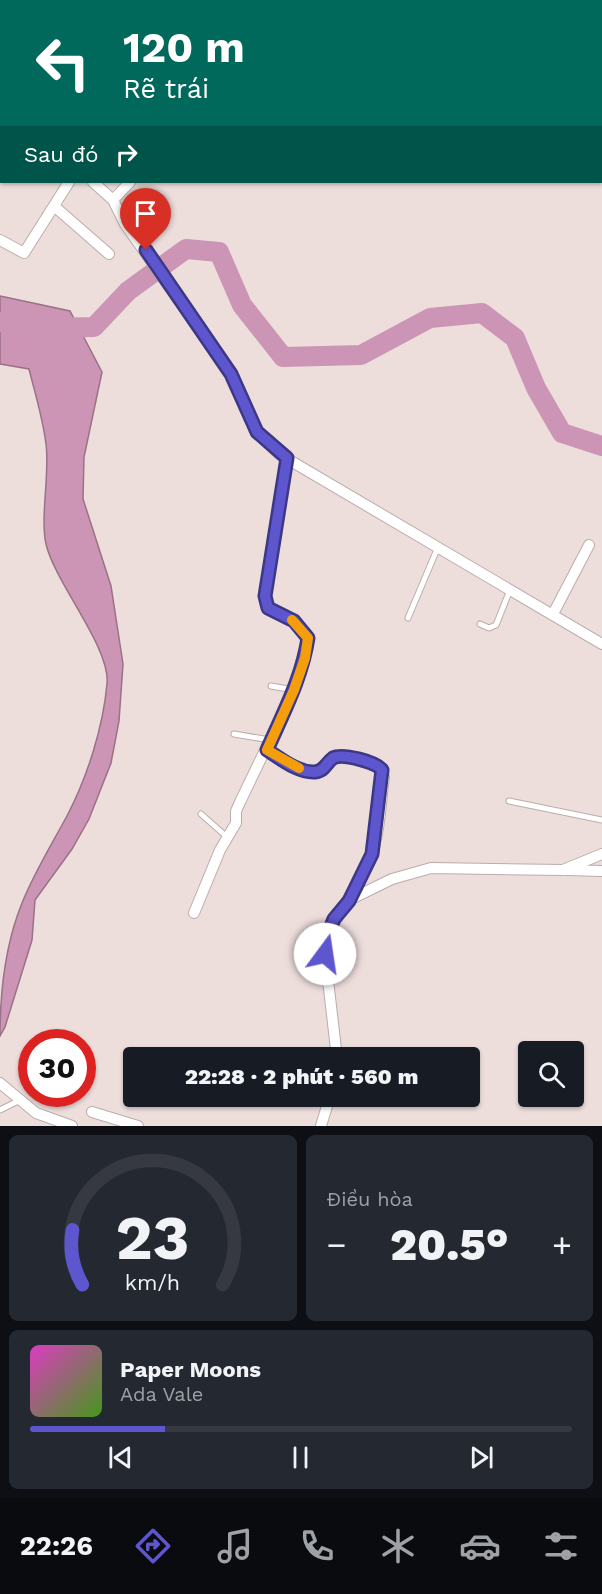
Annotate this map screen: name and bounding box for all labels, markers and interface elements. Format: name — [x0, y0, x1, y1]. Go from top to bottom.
text: 120 m — [123, 23, 245, 72]
icon: left — [24, 24, 102, 102]
text: Rẽ trái — [123, 73, 209, 105]
icon: right — [110, 138, 143, 171]
text: Sau đó — [24, 142, 98, 167]
pin — [120, 188, 171, 250]
icon: arrive — [129, 197, 162, 230]
position arrow — [293, 922, 357, 986]
speed limit sign: 30 — [18, 1029, 96, 1107]
map controls — [518, 1041, 584, 1107]
button: search — [518, 1041, 584, 1107]
text: 22:28 · 2 phút · 560 m — [185, 1064, 418, 1089]
text: Điều hòa — [327, 1187, 413, 1211]
text: 23 — [116, 1201, 190, 1274]
text: 20.5° — [390, 1218, 509, 1271]
text: − — [327, 1225, 346, 1264]
text: + — [552, 1225, 572, 1264]
text: km/h — [125, 1270, 180, 1295]
text: Paper Moons — [120, 1357, 261, 1382]
text: Ada Vale — [120, 1382, 203, 1406]
icon: previous — [104, 1441, 137, 1474]
icon: pause — [284, 1441, 317, 1474]
icon: next — [465, 1441, 498, 1474]
icon: directions — [132, 1525, 174, 1567]
icon: music — [214, 1525, 256, 1567]
icon: phone — [296, 1525, 338, 1567]
icon: climate — [377, 1525, 419, 1567]
icon: car — [459, 1525, 501, 1567]
icon: filters — [540, 1525, 582, 1567]
text: 22:26 — [20, 1530, 93, 1562]

